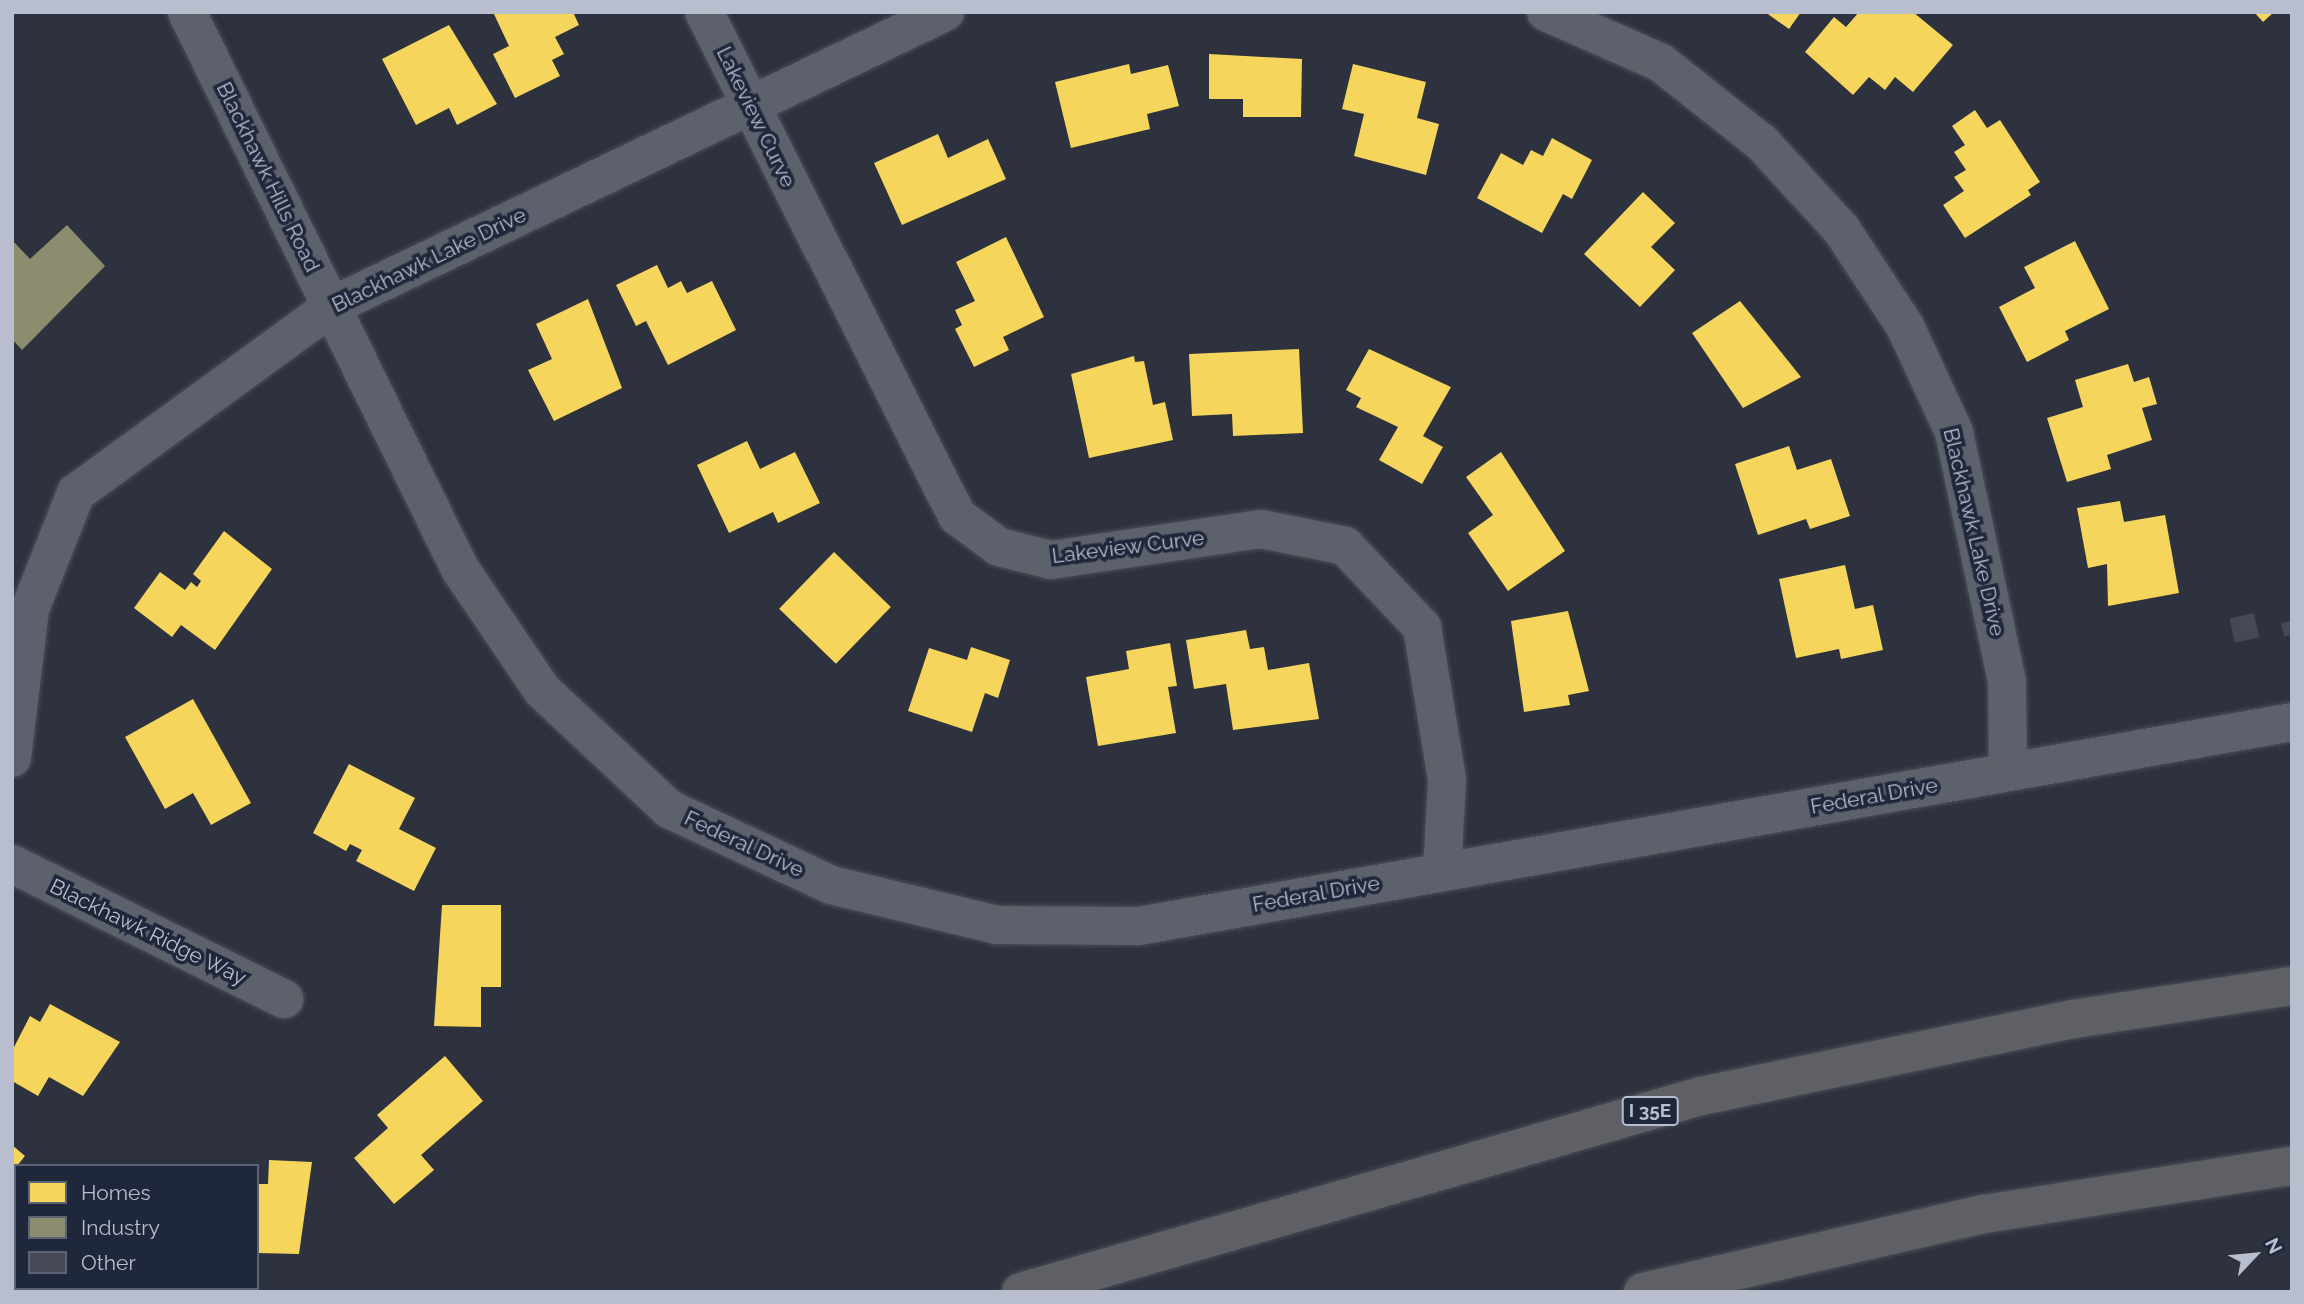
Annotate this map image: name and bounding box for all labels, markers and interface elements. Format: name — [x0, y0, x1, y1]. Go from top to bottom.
street label: Lakeview Curve — [711, 42, 801, 192]
street label: Blackhawk Hills Road — [211, 78, 325, 276]
street label: Blackhawk Lake Drive — [328, 202, 530, 318]
street label: Blackhawk Lake Drive — [1938, 426, 2010, 638]
street label: Lakeview Curve — [1050, 525, 1206, 569]
street label: Federal Drive — [1808, 772, 1940, 820]
street label: Federal Drive — [680, 805, 808, 883]
street label: Federal Drive — [1250, 870, 1382, 918]
street label: Blackhawk Ridge Way — [45, 873, 251, 991]
road number: I 35E — [1620, 1096, 1680, 1126]
legend — [14, 1164, 259, 1290]
text: Homes — [81, 1180, 151, 1205]
text: Industry — [81, 1215, 160, 1240]
north arrow — [2220, 1220, 2290, 1290]
text: N — [2261, 1234, 2287, 1257]
text: Other — [81, 1250, 136, 1275]

